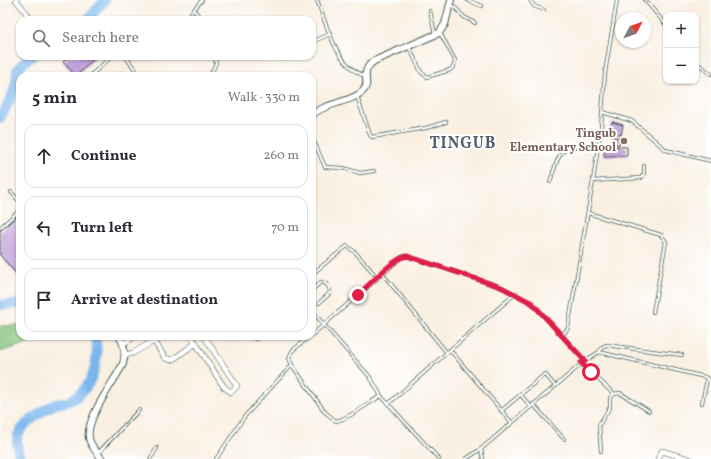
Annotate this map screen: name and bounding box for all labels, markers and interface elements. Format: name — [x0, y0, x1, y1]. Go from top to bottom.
north arrow — [615, 12, 651, 48]
map controls — [663, 12, 699, 84]
button: + — [663, 12, 699, 48]
search box — [16, 16, 316, 60]
icon: search — [30, 27, 52, 49]
text: Search here — [62, 28, 139, 49]
button: − — [663, 48, 699, 84]
text: 5 min — [32, 87, 77, 110]
text: Walk · 330 m — [228, 89, 300, 107]
place label: Tingub Elementary School — [510, 126, 616, 156]
district label: TINGUB — [430, 133, 496, 155]
marker: Tingub Elementary School — [619, 136, 629, 146]
icon: ahead — [33, 145, 55, 167]
text: Continue — [71, 146, 136, 167]
text: 260 m — [264, 147, 299, 165]
icon: left — [33, 217, 55, 239]
text: Turn left — [71, 218, 133, 239]
text: 70 m — [271, 219, 299, 237]
route end — [349, 286, 367, 304]
icon: arrive — [33, 289, 55, 311]
text: Arrive at destination — [71, 290, 218, 311]
route start — [582, 363, 600, 381]

